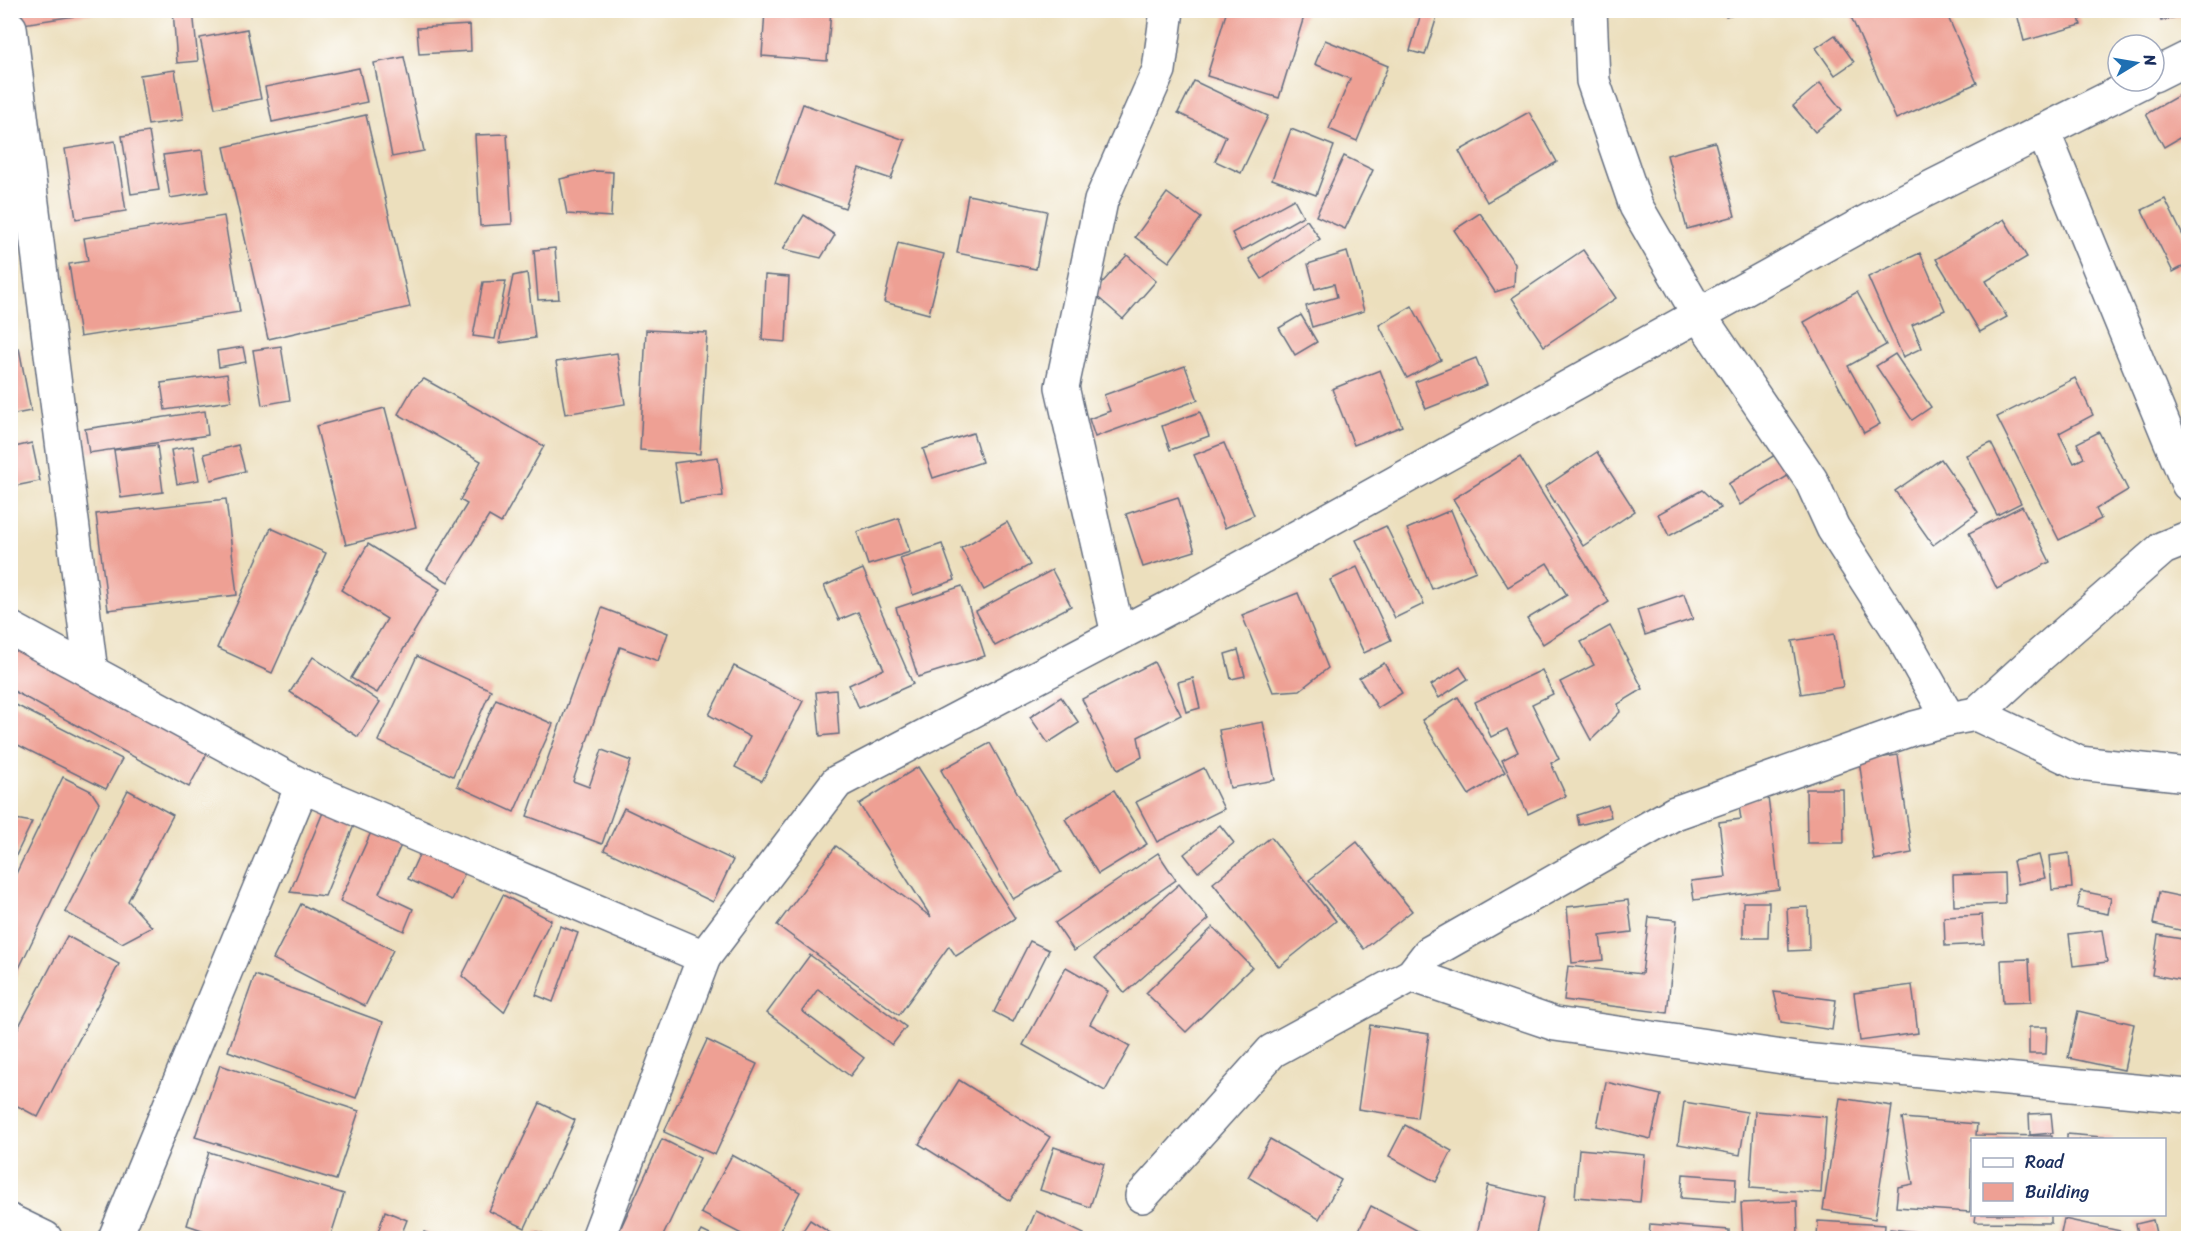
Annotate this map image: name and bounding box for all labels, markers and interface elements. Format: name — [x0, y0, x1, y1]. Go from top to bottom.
north arrow — [2106, 33, 2166, 93]
text: N — [2135, 51, 2166, 69]
legend — [1971, 1138, 2166, 1216]
text: Road — [2025, 1146, 2065, 1178]
text: Building — [2025, 1176, 2089, 1208]

